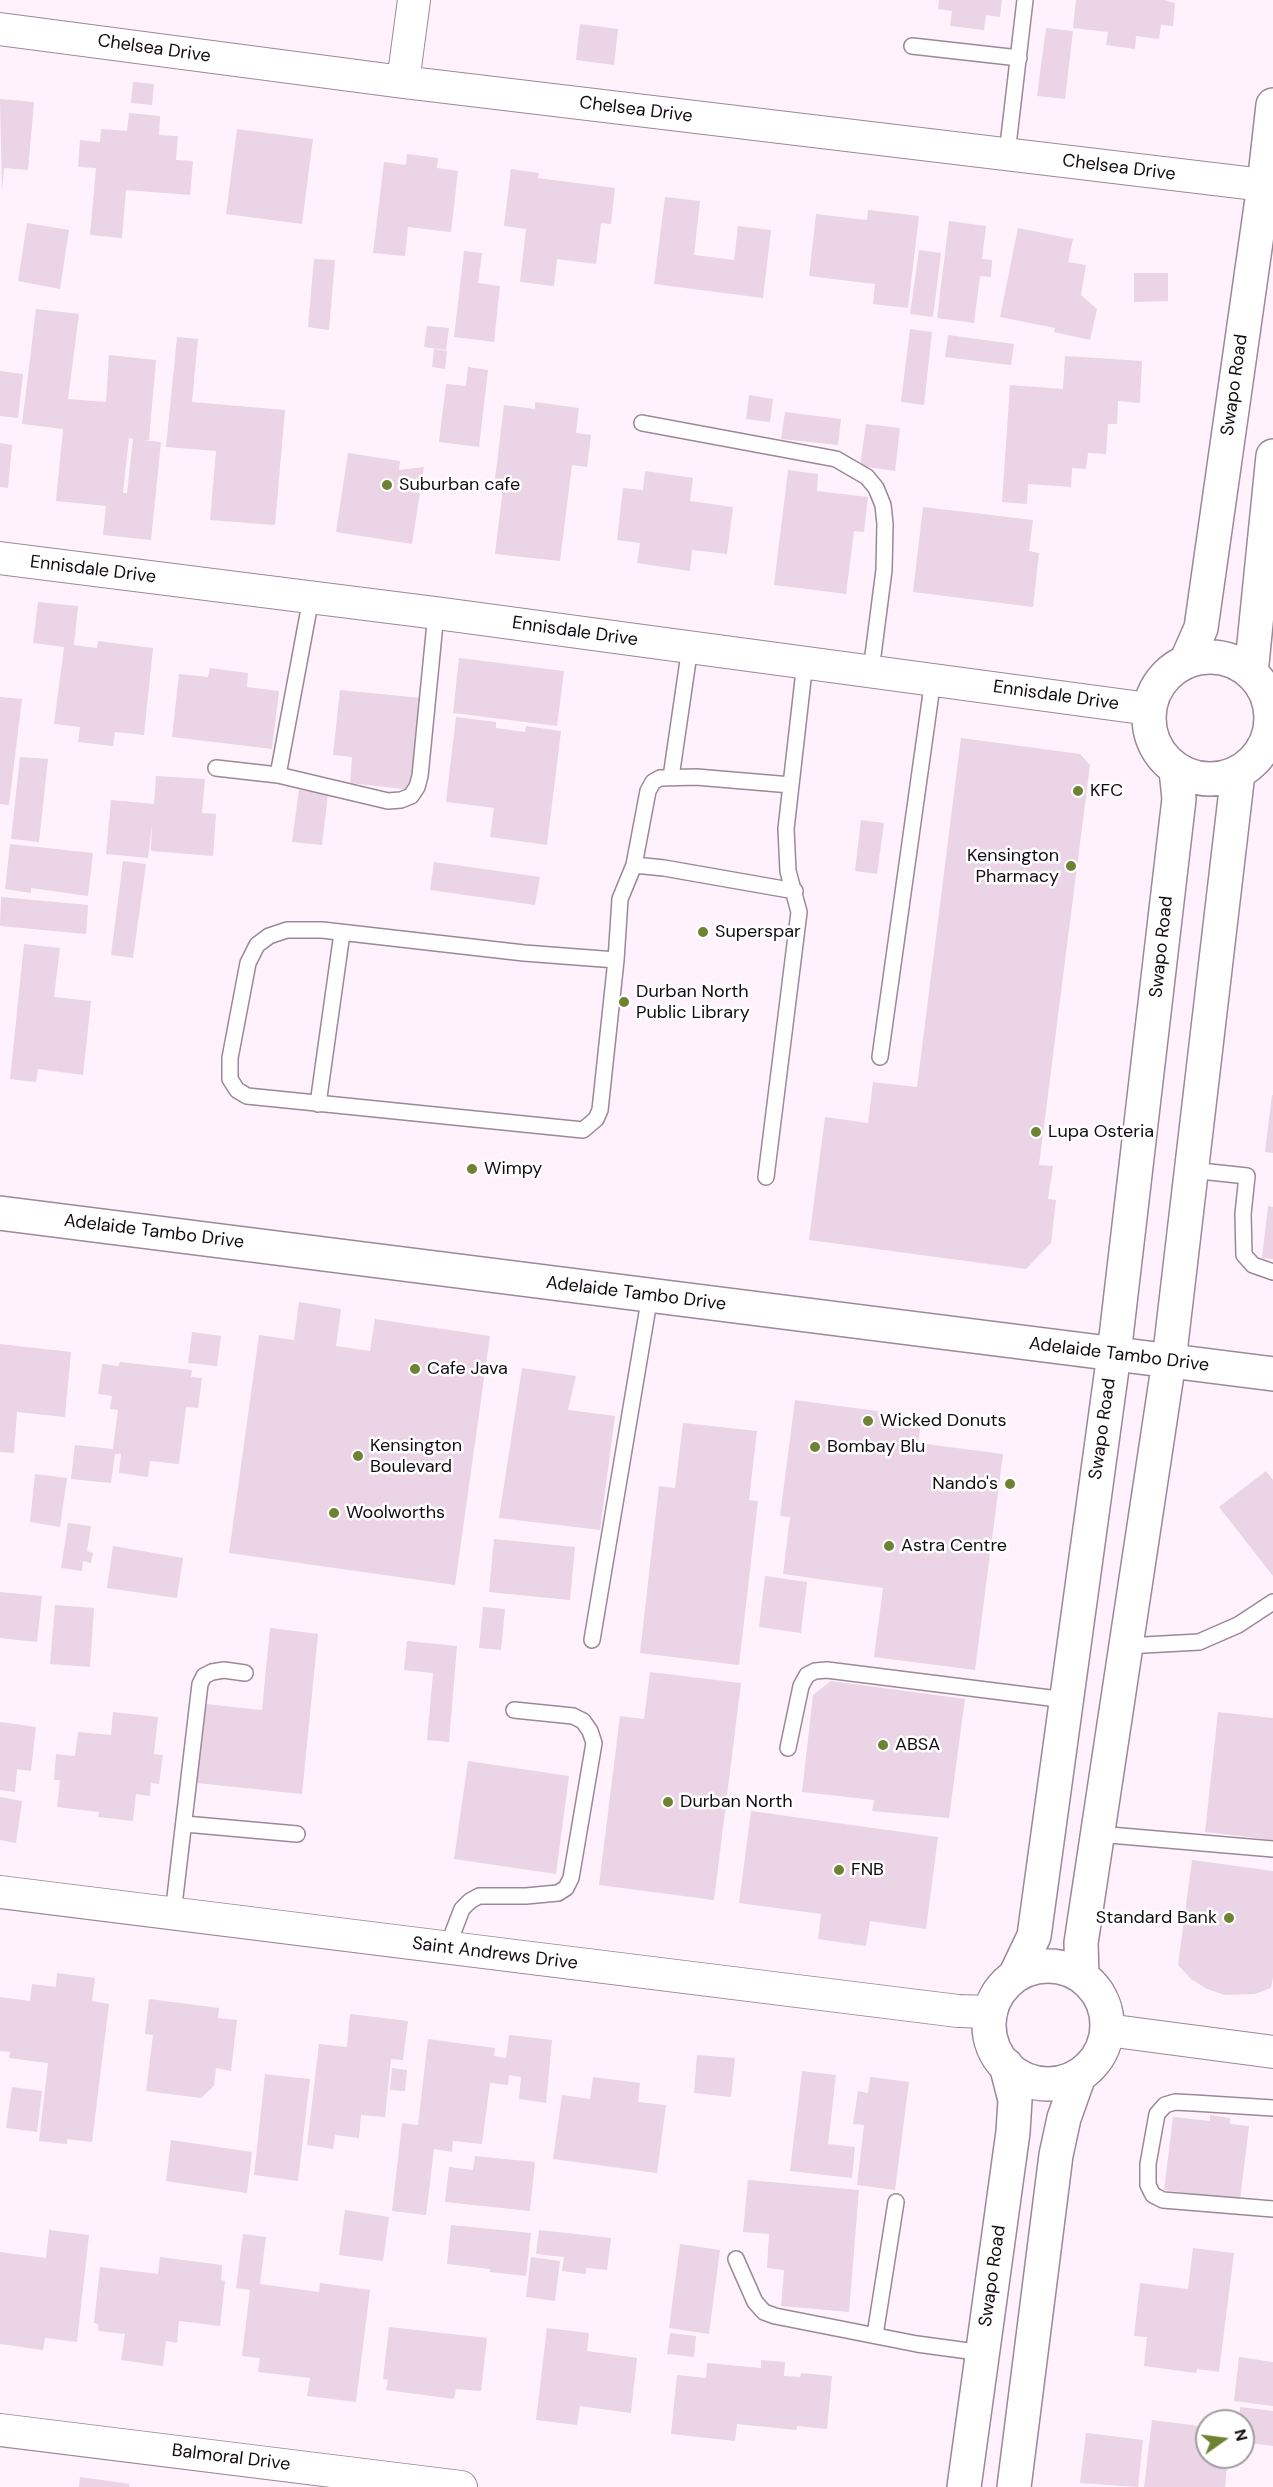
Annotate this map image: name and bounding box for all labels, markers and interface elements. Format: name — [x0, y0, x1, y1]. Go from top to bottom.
street label: Chelsea Drive — [96, 30, 212, 68]
street label: Chelsea Drive — [578, 92, 694, 128]
street label: Chelsea Drive — [1061, 150, 1177, 186]
street label: Swapo Road — [1217, 333, 1253, 437]
place label: Suburban cafe — [399, 474, 520, 496]
marker: Suburban cafe — [380, 478, 394, 492]
street label: Ennisdale Drive — [29, 552, 157, 588]
street label: Ennisdale Drive — [511, 612, 639, 652]
street label: Ennisdale Drive — [992, 676, 1120, 716]
place label: KFC — [1090, 780, 1123, 802]
marker: KFC — [1071, 784, 1085, 798]
place label: Kensington Pharmacy — [967, 845, 1059, 888]
marker: Kensington Pharmacy — [1064, 859, 1078, 873]
street label: Swapo Road — [1146, 895, 1178, 999]
place label: Superspar — [715, 921, 801, 943]
marker: Superspar — [696, 925, 710, 939]
place label: Durban North Public Library — [636, 981, 750, 1024]
marker: Durban North Public Library — [617, 995, 631, 1009]
place label: Lupa Osteria — [1048, 1121, 1154, 1143]
marker: Lupa Osteria — [1029, 1125, 1043, 1139]
place label: Wimpy — [484, 1158, 542, 1180]
marker: Wimpy — [465, 1162, 479, 1176]
street label: Adelaide Tambo Drive — [63, 1210, 245, 1254]
street label: Adelaide Tambo Drive — [545, 1272, 727, 1316]
street label: Adelaide Tambo Drive — [1028, 1333, 1210, 1377]
place label: Cafe Java — [427, 1358, 508, 1380]
marker: Cafe Java — [408, 1362, 422, 1376]
street label: Swapo Road — [1085, 1377, 1121, 1481]
place label: Wicked Donuts — [880, 1410, 1007, 1432]
marker: Wicked Donuts — [861, 1414, 875, 1428]
place label: Kensington Boulevard — [370, 1435, 462, 1478]
place label: Bombay Blu — [827, 1436, 925, 1458]
marker: Bombay Blu — [808, 1440, 822, 1454]
marker: Kensington Boulevard — [351, 1449, 365, 1463]
place label: Nando's — [932, 1473, 998, 1495]
marker: Nando's — [1003, 1477, 1017, 1491]
place label: Woolworths — [346, 1502, 445, 1524]
marker: Woolworths — [327, 1506, 341, 1520]
place label: Astra Centre — [901, 1535, 1007, 1557]
marker: Astra Centre — [882, 1539, 896, 1553]
place label: ABSA — [895, 1734, 940, 1756]
marker: ABSA — [876, 1738, 890, 1752]
place label: Durban North — [680, 1791, 793, 1813]
marker: Durban North — [661, 1795, 675, 1809]
place label: FNB — [851, 1859, 884, 1881]
marker: FNB — [832, 1863, 846, 1877]
place label: Standard Bank — [1096, 1907, 1217, 1929]
marker: Standard Bank — [1222, 1911, 1236, 1925]
street label: Saint Andrews Drive — [411, 1933, 579, 1975]
street label: Swapo Road — [975, 2224, 1011, 2328]
north arrow — [1195, 2409, 1255, 2469]
text: N — [1229, 2427, 1253, 2443]
street label: Balmoral Drive — [171, 2440, 291, 2476]

